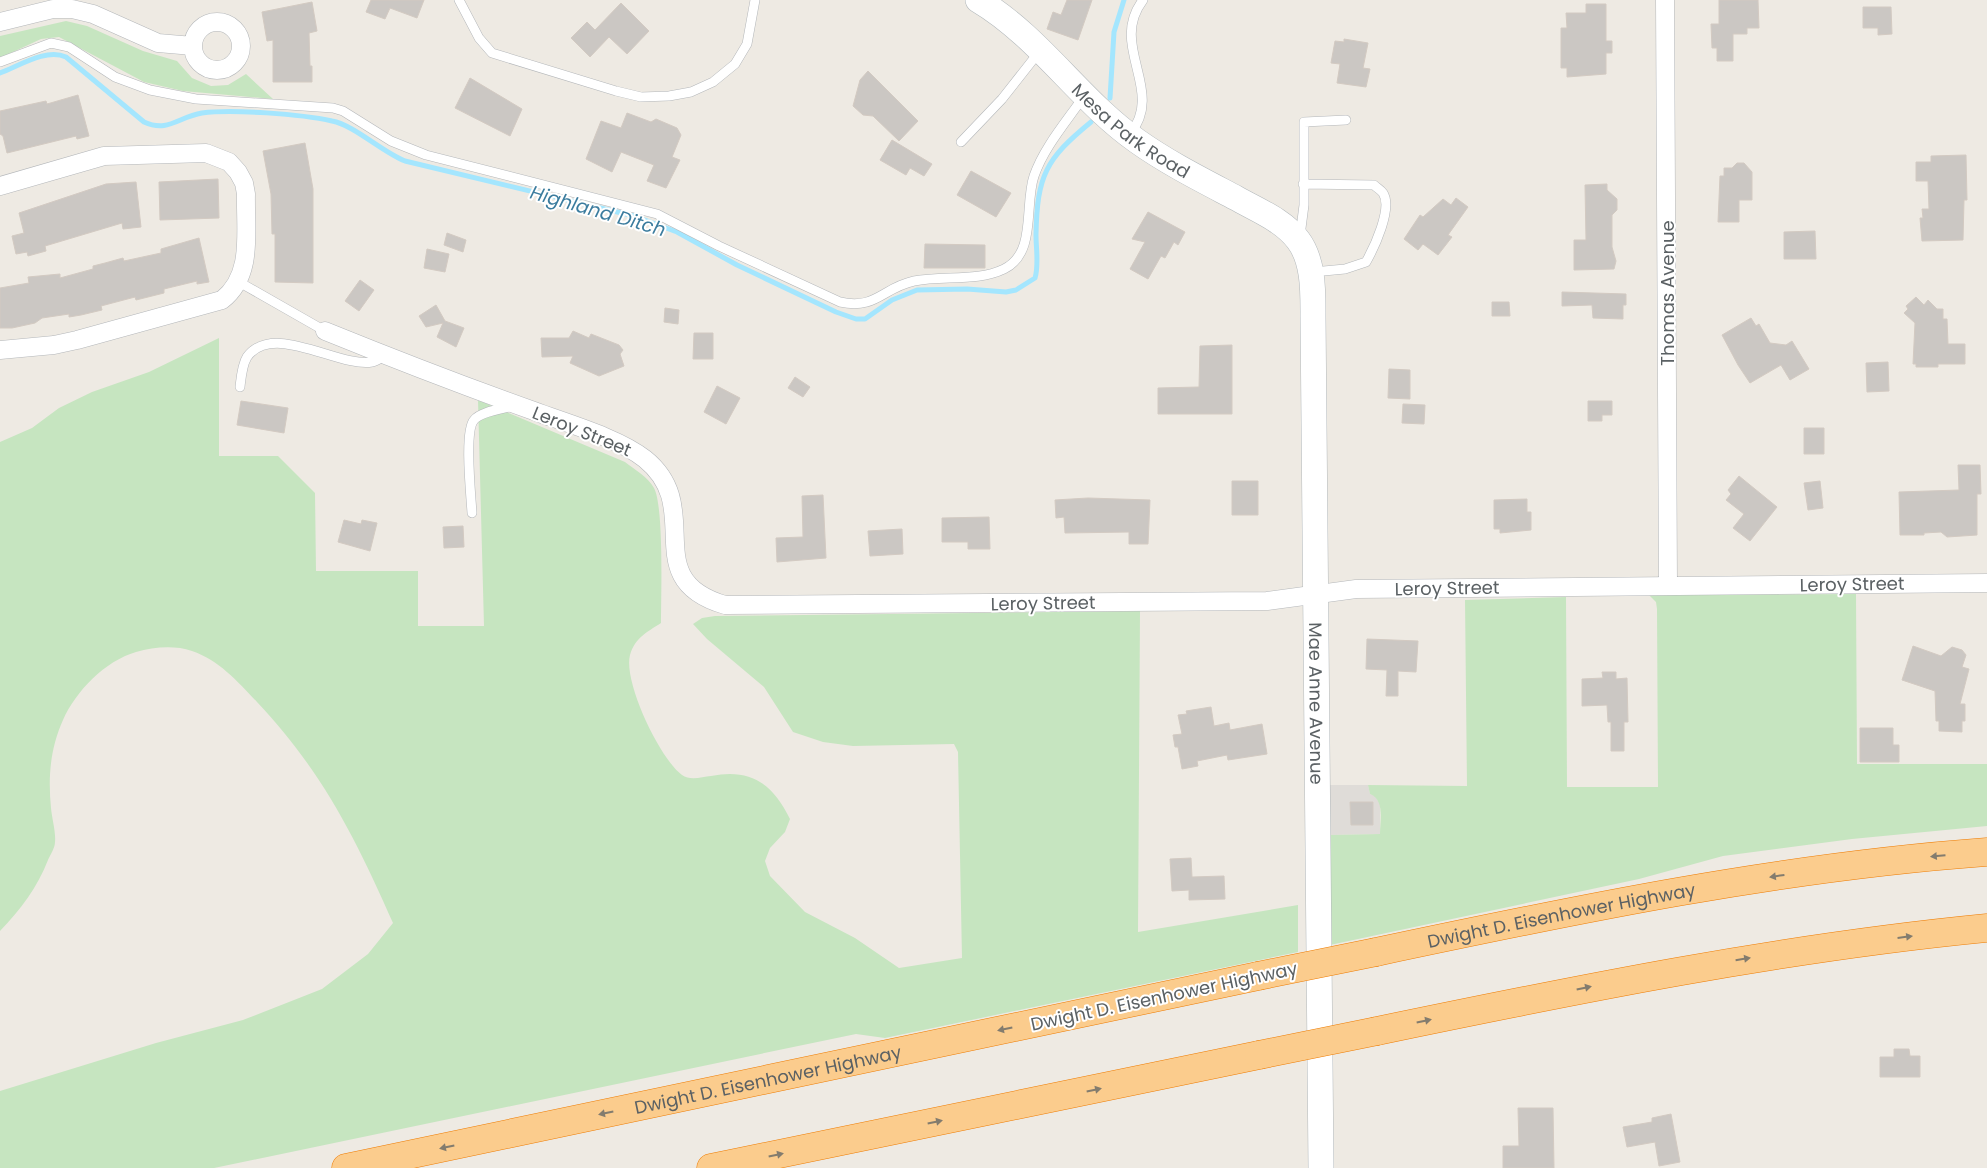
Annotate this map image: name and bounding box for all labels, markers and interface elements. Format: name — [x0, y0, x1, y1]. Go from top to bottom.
street label: Mesa Park Road — [1067, 77, 1195, 184]
water label: Highland Ditch — [527, 179, 669, 243]
street label: Thomas Avenue — [1655, 220, 1680, 366]
street label: Leroy Street — [529, 400, 635, 462]
street label: Leroy Street — [1799, 571, 1905, 597]
street label: Leroy Street — [1394, 575, 1500, 601]
street label: Leroy Street — [990, 590, 1096, 616]
street label: Mae Anne Avenue — [1303, 622, 1330, 785]
one-way arrow — [1930, 852, 1946, 860]
one-way arrow — [1769, 873, 1785, 881]
street label: Dwight D. Eisenhower Highway — [1425, 877, 1697, 953]
one-way arrow — [1897, 933, 1913, 941]
street label: Dwight D. Eisenhower Highway — [1028, 955, 1300, 1037]
one-way arrow — [1736, 955, 1752, 963]
one-way arrow — [1576, 983, 1592, 991]
one-way arrow — [1417, 1016, 1433, 1024]
one-way arrow — [997, 1026, 1013, 1034]
street label: Dwight D. Eisenhower Highway — [632, 1039, 904, 1119]
one-way arrow — [1087, 1086, 1102, 1094]
one-way arrow — [599, 1109, 614, 1117]
one-way arrow — [927, 1118, 943, 1126]
one-way arrow — [440, 1143, 455, 1151]
one-way arrow — [768, 1151, 783, 1159]

